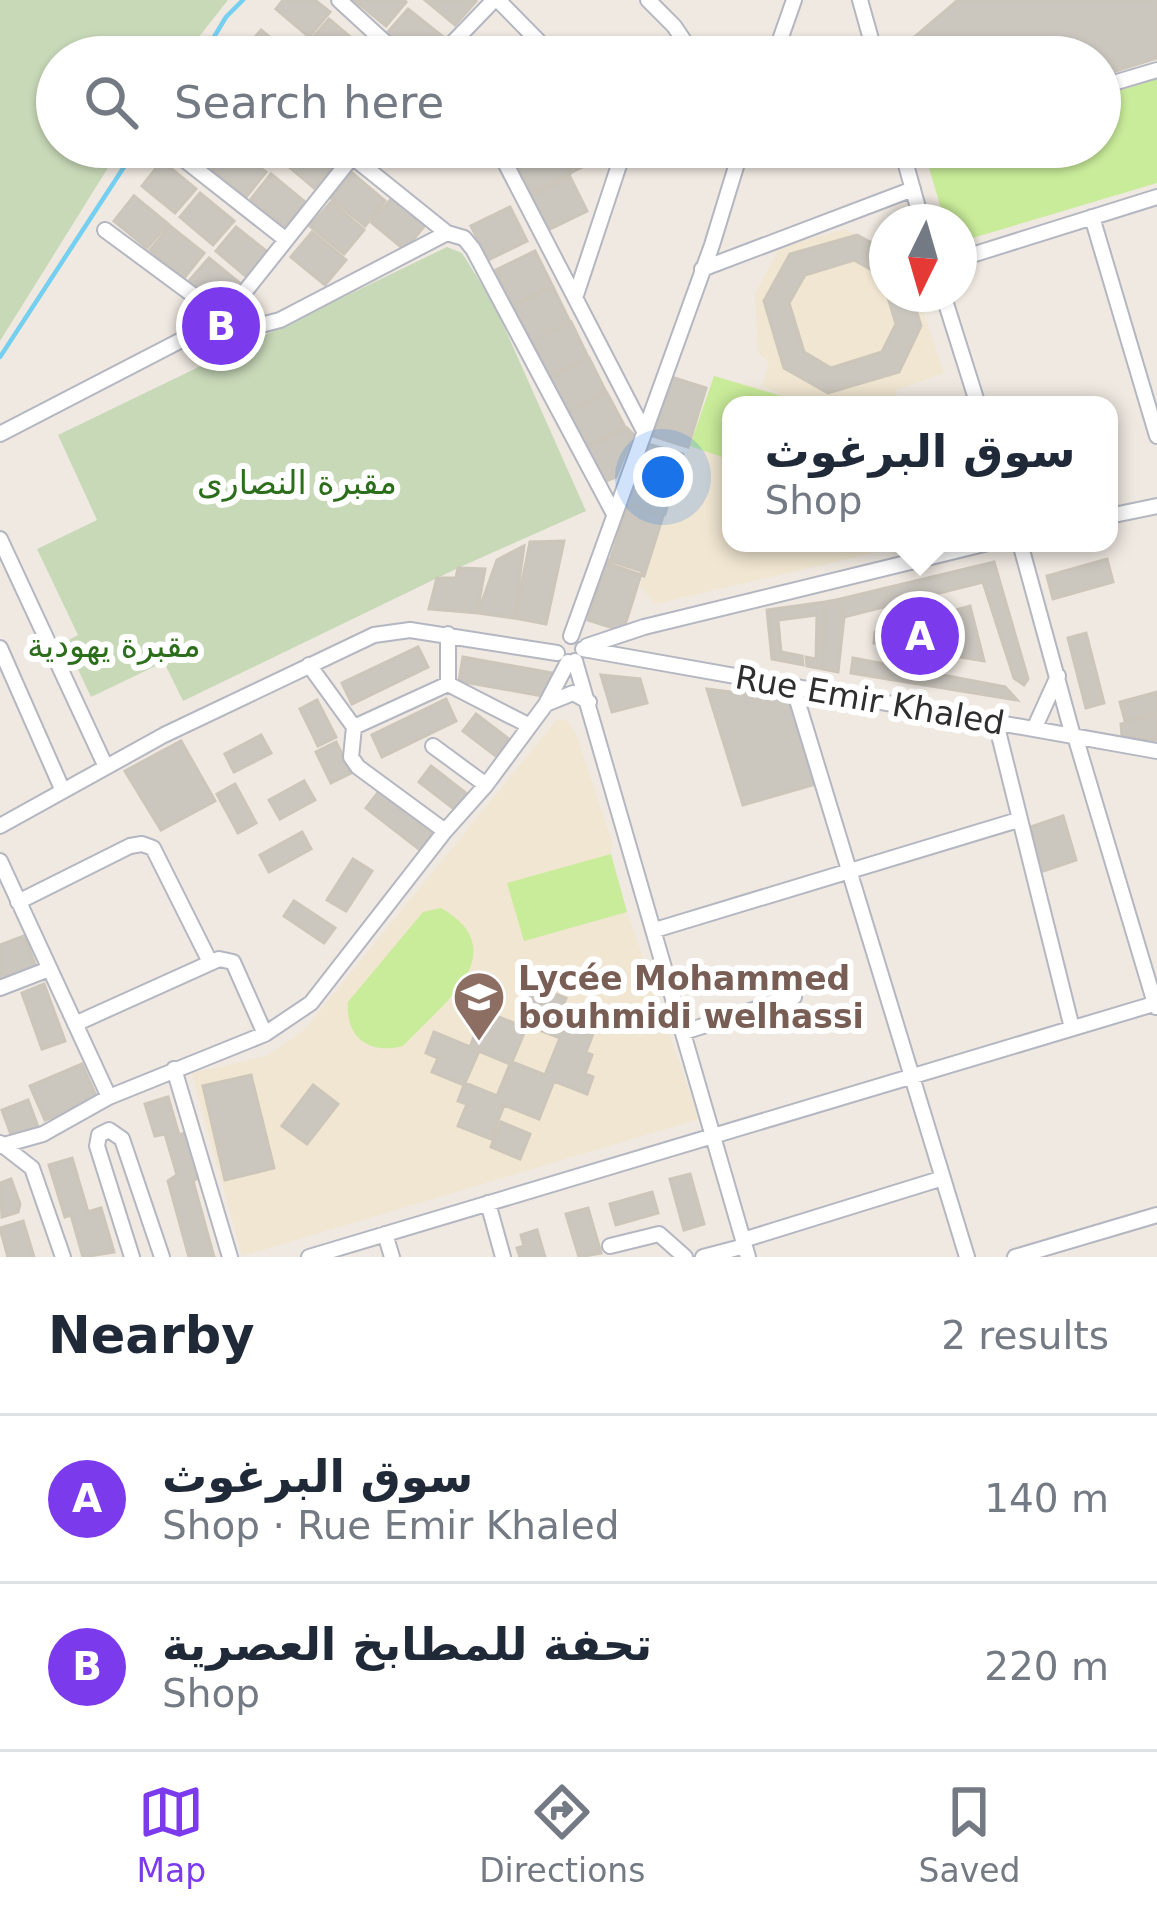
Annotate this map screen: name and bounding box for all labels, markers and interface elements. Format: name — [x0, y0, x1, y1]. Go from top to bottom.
search box — [36, 36, 1121, 168]
icon: search — [78, 69, 144, 135]
text: Search here — [174, 76, 444, 129]
north arrow — [869, 204, 977, 312]
pin: B — [182, 281, 260, 371]
popup — [722, 396, 1118, 552]
text: سوق البرغوث — [764, 425, 1076, 478]
your location — [633, 447, 693, 507]
park label: مقبرة النصارى — [197, 463, 397, 502]
text: Shop — [764, 478, 862, 523]
pin: A — [881, 591, 959, 681]
park label: مقبرة يهودية — [27, 626, 201, 665]
street label: Rue Emir Khaled — [732, 657, 1008, 743]
place label: Lycée Mohammed bouhmidi welhassi — [518, 959, 864, 1036]
school or university icon: Lycée Mohammed bouhmidi welhassi — [451, 969, 507, 1043]
text: Nearby — [48, 1306, 255, 1365]
text: 2 results — [941, 1313, 1109, 1358]
text: سوق البرغوث — [162, 1450, 473, 1503]
text: A — [72, 1476, 102, 1521]
text: 140 m — [984, 1476, 1109, 1521]
text: Shop · Rue Emir Khaled — [162, 1503, 619, 1548]
text: تحفة للمطابخ العصرية — [162, 1618, 652, 1671]
text: B — [72, 1644, 102, 1689]
text: 220 m — [984, 1644, 1109, 1689]
text: Shop — [162, 1671, 260, 1716]
tab: Map — [137, 1779, 206, 1890]
tab: Directions — [479, 1779, 645, 1890]
tab: Saved — [919, 1779, 1020, 1890]

